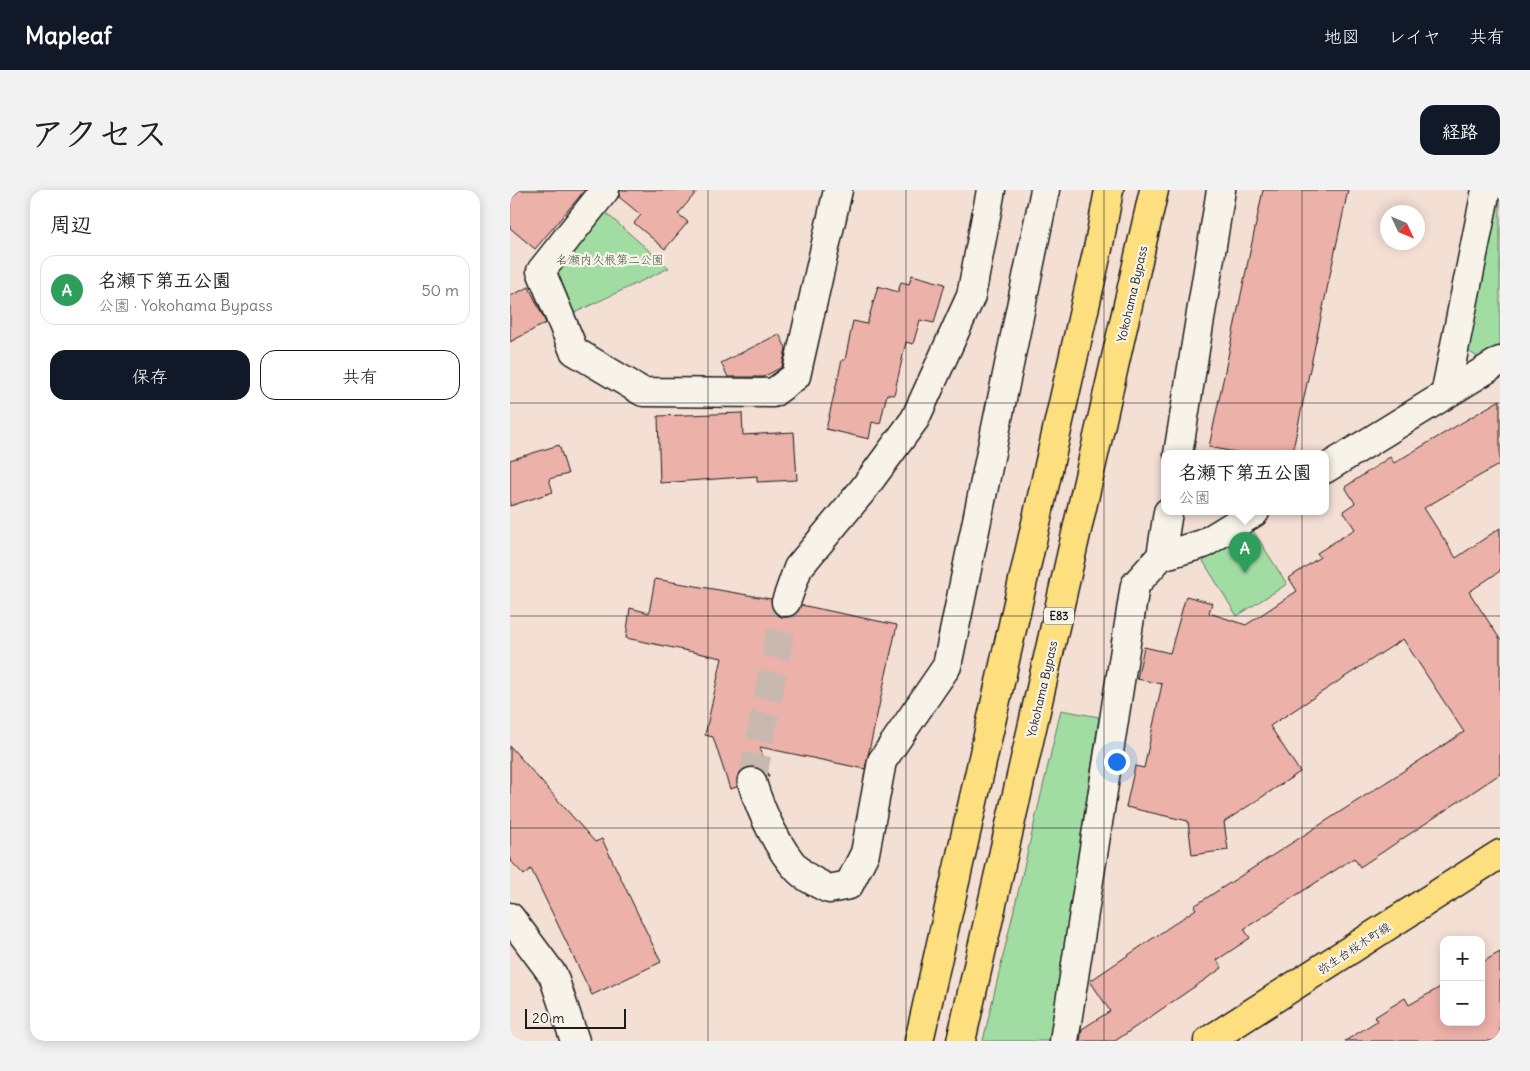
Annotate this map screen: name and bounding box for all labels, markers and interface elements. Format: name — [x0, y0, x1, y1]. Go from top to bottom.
text: Mapleaf — [25, 20, 112, 50]
text: 地図 — [1324, 25, 1360, 48]
text: レイヤ — [1388, 25, 1441, 48]
text: 共有 — [1469, 25, 1505, 48]
button: 経路 — [1420, 105, 1500, 155]
text: アクセス — [30, 111, 168, 155]
north arrow — [1380, 205, 1425, 250]
text: 周辺 — [50, 211, 92, 238]
street label: Yokohama Bypass — [1114, 244, 1150, 344]
park label: 名瀬内久根第二公園 — [556, 252, 664, 267]
text: 名瀬下第五公園 — [98, 268, 231, 292]
text: A — [62, 280, 72, 300]
text: 50 m — [421, 280, 459, 300]
text: 公園 · Yokohama Bypass — [98, 295, 273, 315]
button: 保存 — [50, 350, 250, 400]
button: 共有 — [260, 350, 460, 400]
popup — [1161, 450, 1329, 515]
text: 名瀬下第五公園 — [1178, 460, 1312, 484]
text: 公園 — [1178, 487, 1211, 507]
pin: A — [1229, 532, 1261, 573]
road number: E83 — [1044, 608, 1074, 624]
street label: Yokohama Bypass — [1024, 639, 1060, 739]
your location — [1104, 749, 1130, 775]
street label: 弥生台桜木町線 — [1315, 919, 1393, 977]
map controls — [1440, 936, 1485, 1026]
button: + — [1440, 936, 1485, 981]
button: − — [1440, 981, 1485, 1026]
scale bar — [525, 1006, 626, 1029]
text: 20 m — [532, 1009, 565, 1027]

